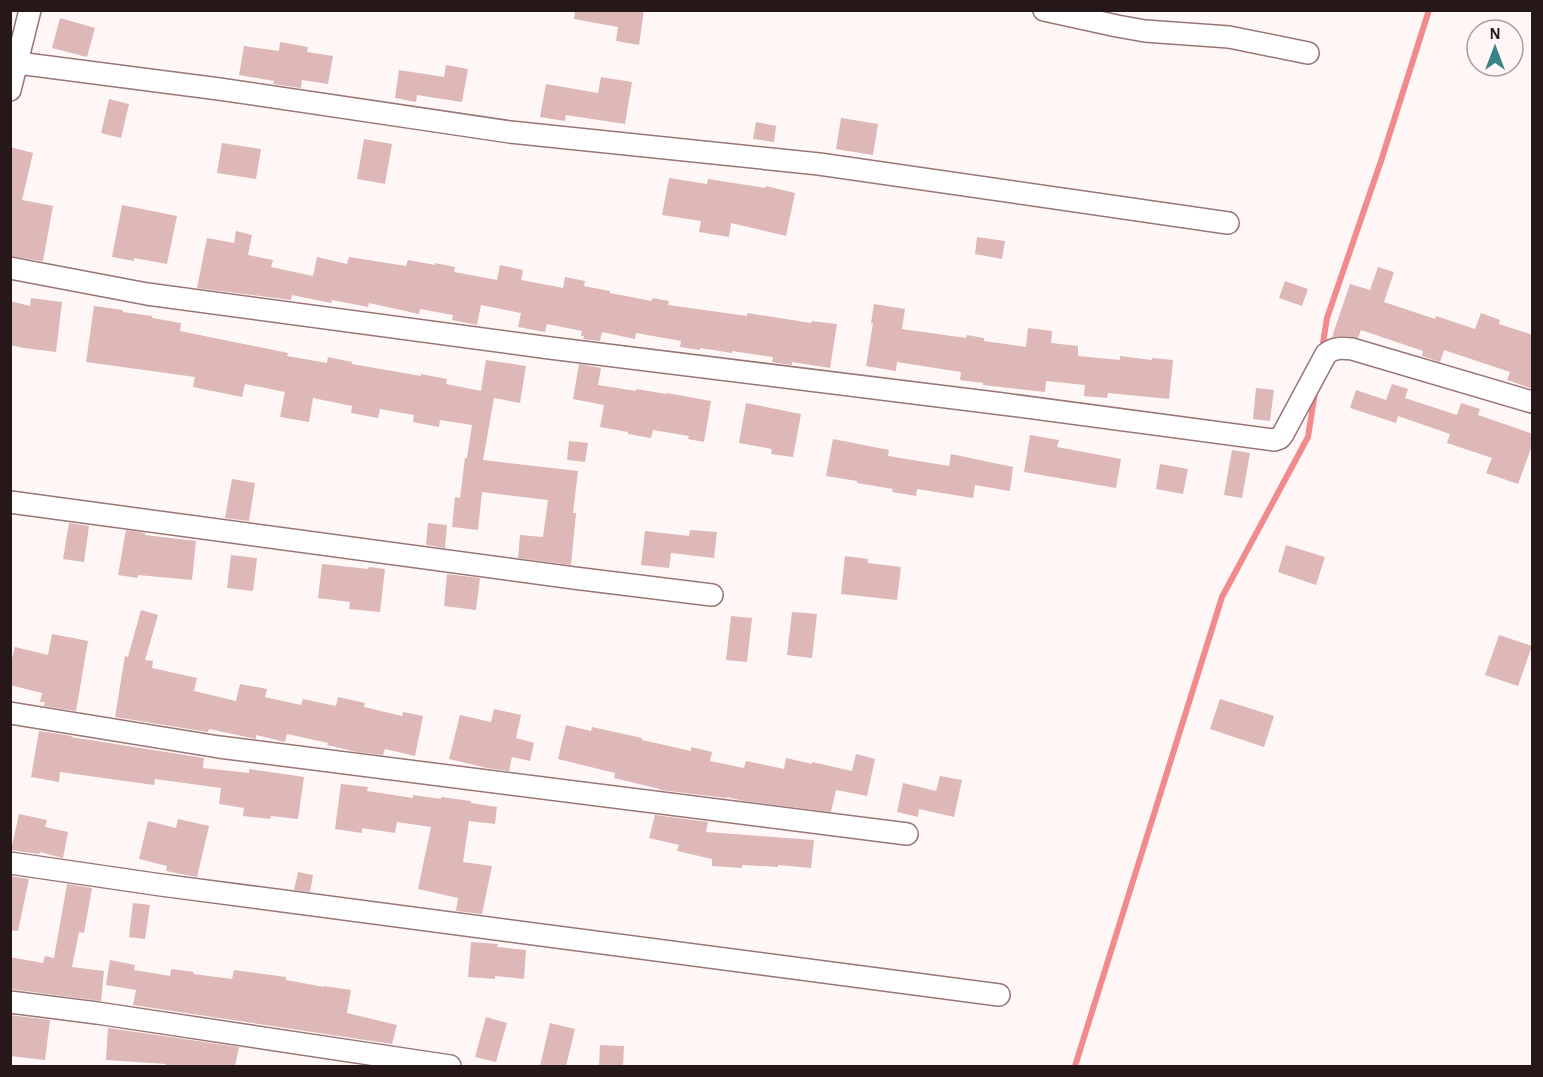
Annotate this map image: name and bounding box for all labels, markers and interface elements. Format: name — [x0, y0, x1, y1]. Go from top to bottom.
north arrow — [1465, 18, 1525, 78]
text: N — [1489, 26, 1501, 42]

